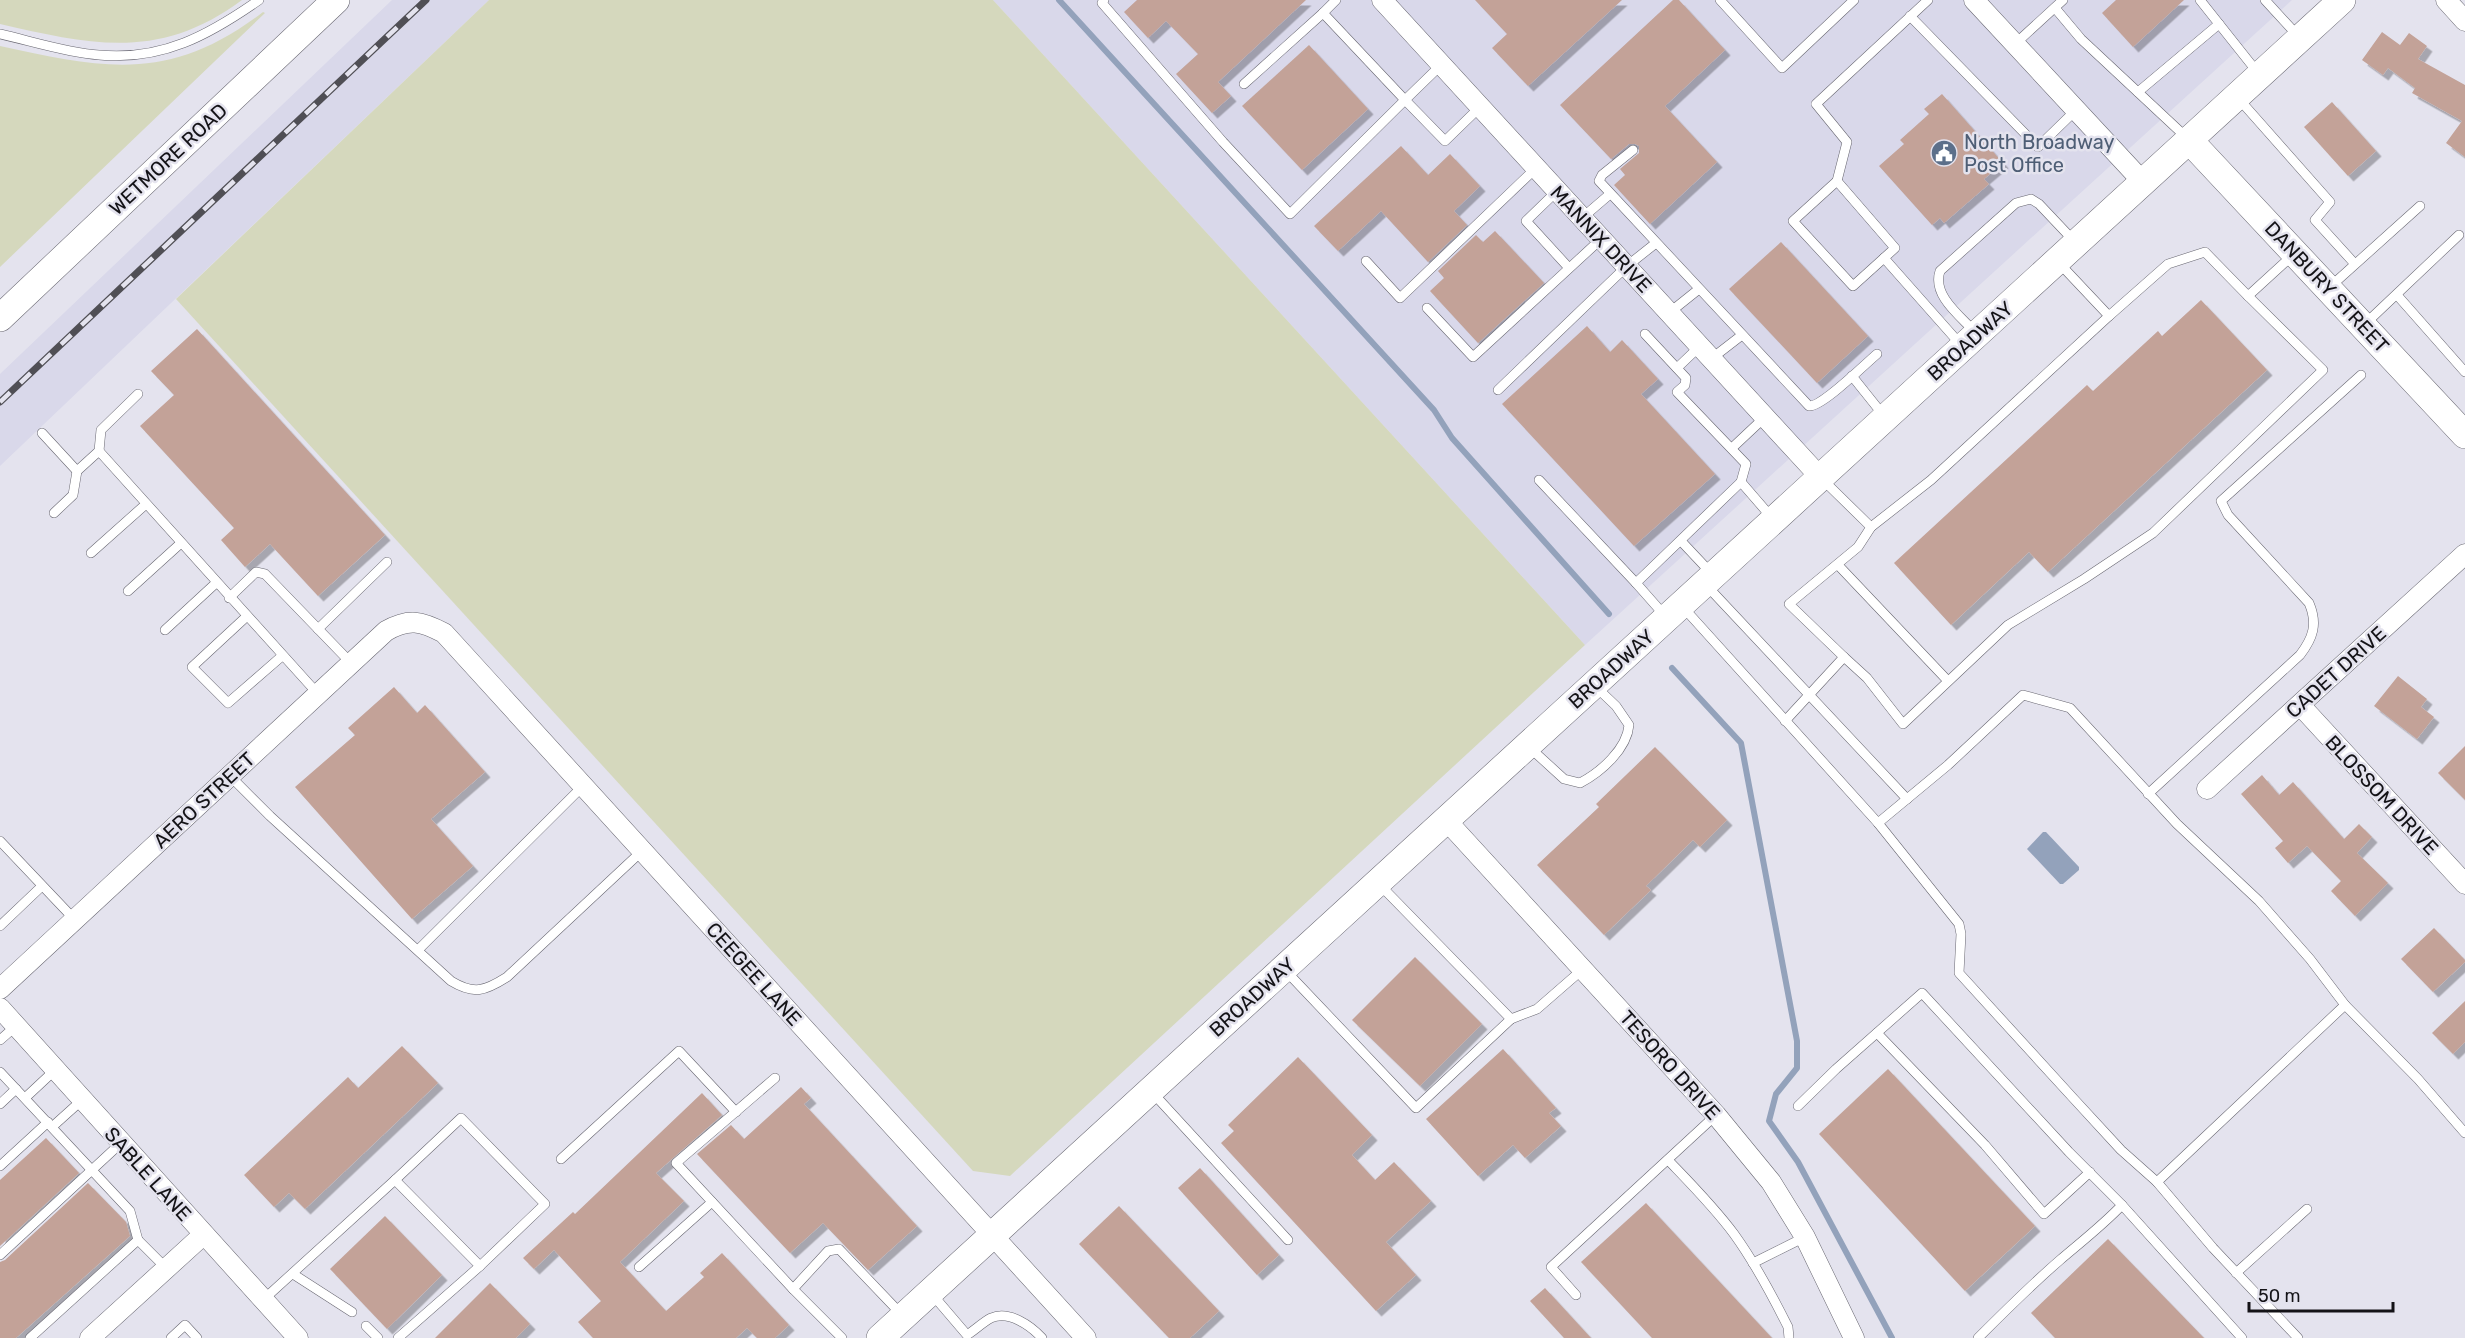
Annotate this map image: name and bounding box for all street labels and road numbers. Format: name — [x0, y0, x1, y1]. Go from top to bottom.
street label: WETMORE ROAD — [104, 98, 232, 220]
street label: MANNIX DRIVE — [1545, 180, 1657, 298]
street label: DANBURY STREET — [2260, 216, 2394, 358]
street label: BROADWAY — [1922, 296, 2018, 386]
street label: CADET DRIVE — [2281, 621, 2391, 723]
street label: BROADWAY — [1563, 624, 1659, 714]
street label: BLOSSOM DRIVE — [2320, 730, 2444, 860]
street label: AERO STREET — [148, 747, 260, 853]
street label: CEEGEE LANE — [701, 917, 807, 1031]
street label: BROADWAY — [1204, 952, 1300, 1042]
street label: TESORO DRIVE — [1615, 1005, 1725, 1125]
street label: SABLE LANE — [100, 1122, 196, 1226]

